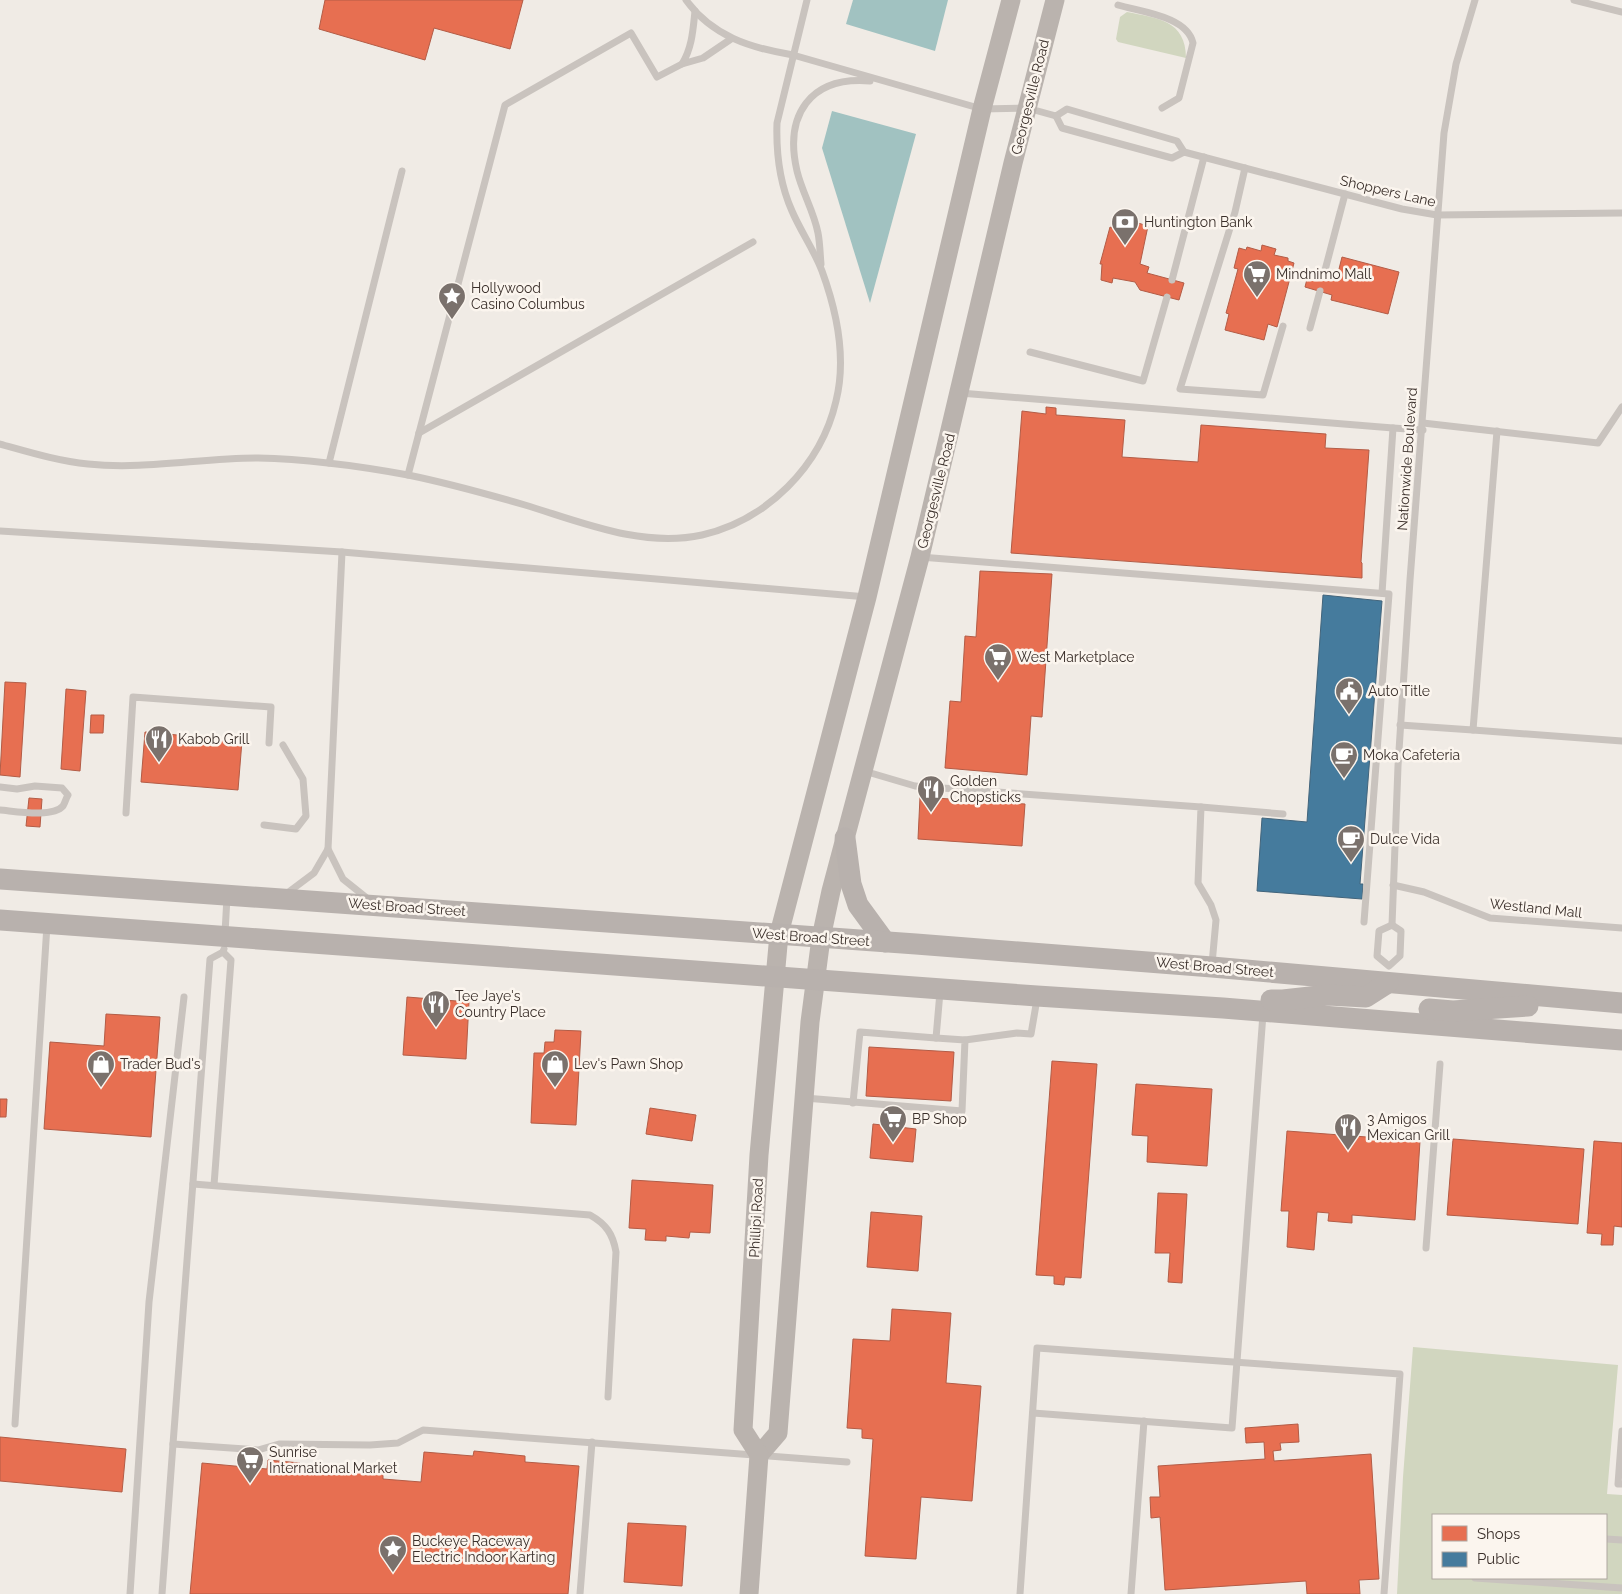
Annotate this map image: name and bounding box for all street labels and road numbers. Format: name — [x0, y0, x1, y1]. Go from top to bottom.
street label: Georgesville Road — [1008, 38, 1052, 156]
street label: Shoppers Lane — [1339, 172, 1437, 210]
street label: Nationwide Boulevard — [1394, 387, 1420, 531]
street label: Georgesville Road — [914, 432, 958, 550]
street label: West Broad Street — [348, 895, 467, 919]
street label: Westland Mall — [1489, 895, 1583, 921]
street label: West Broad Street — [752, 925, 871, 949]
street label: West Broad Street — [1156, 954, 1275, 980]
street label: Phillipi Road — [746, 1178, 766, 1258]

